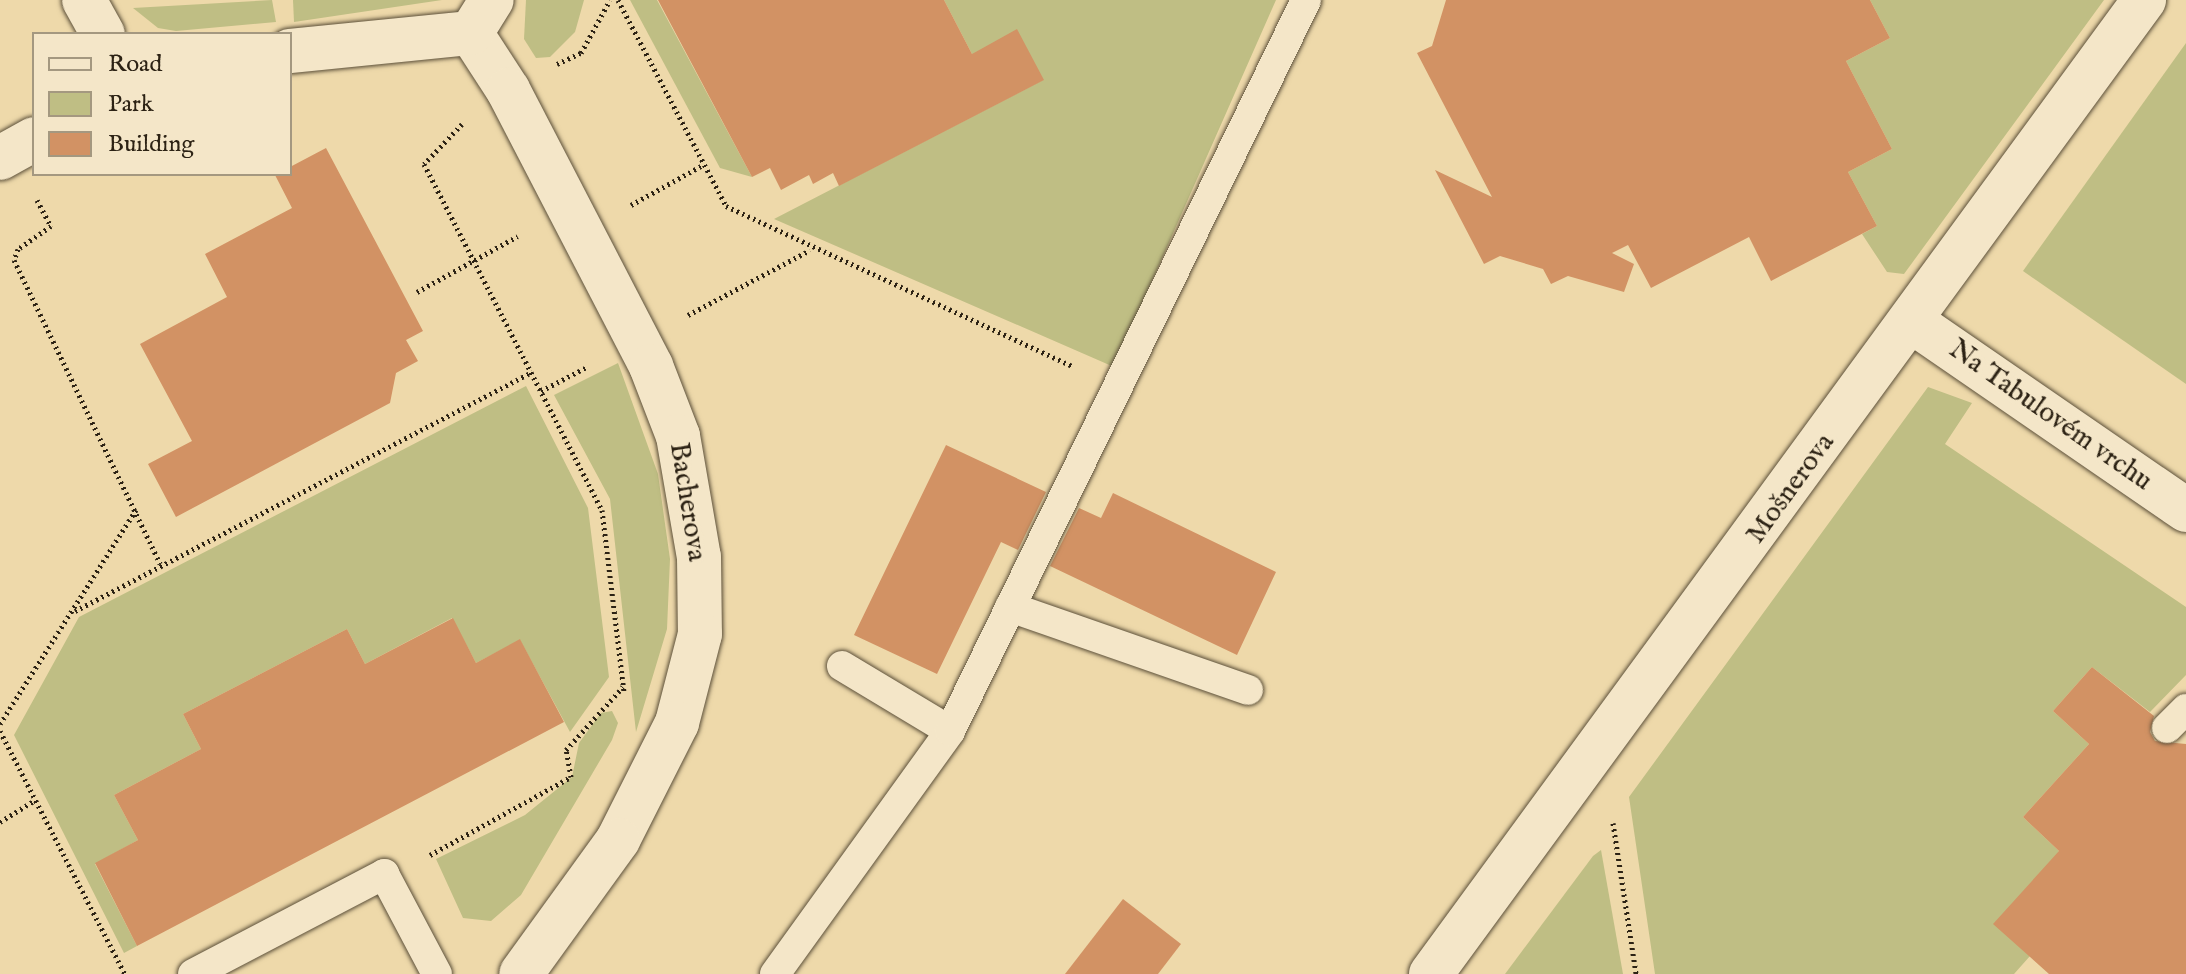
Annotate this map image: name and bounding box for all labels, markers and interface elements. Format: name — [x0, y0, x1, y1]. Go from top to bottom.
legend — [32, 32, 292, 176]
text: Road — [108, 49, 162, 80]
text: Park — [108, 89, 154, 120]
text: Building — [108, 129, 194, 160]
street label: Na Tabulovém vrchu — [1942, 333, 2158, 499]
street label: Mošnerova — [1740, 427, 1842, 551]
street label: Bacherova — [661, 440, 713, 564]

